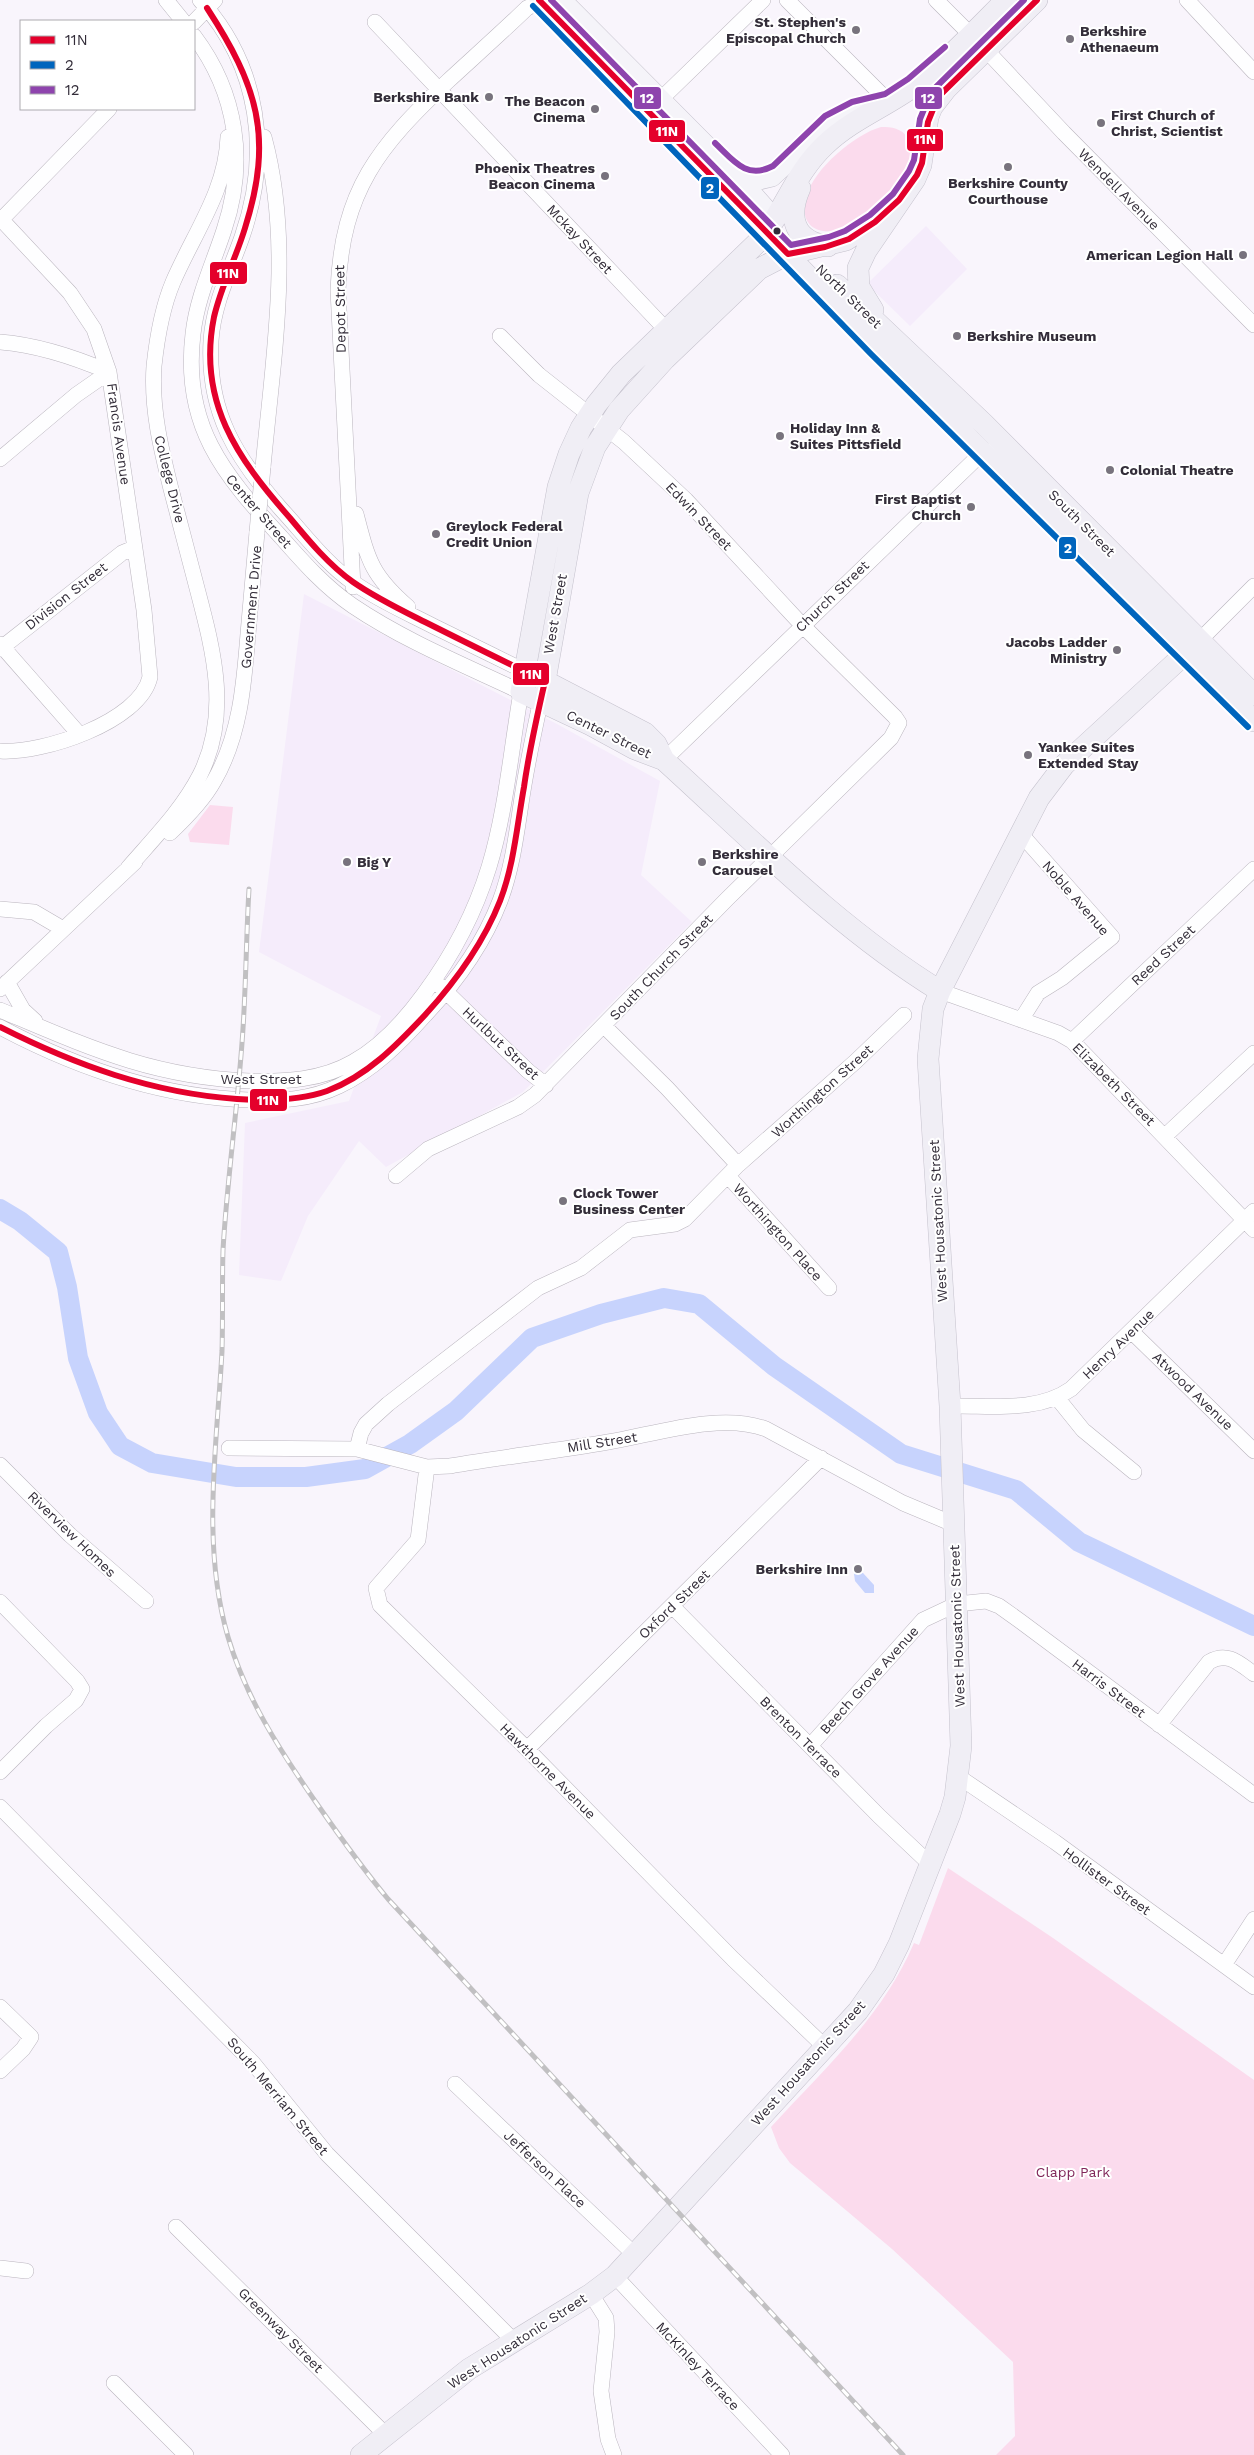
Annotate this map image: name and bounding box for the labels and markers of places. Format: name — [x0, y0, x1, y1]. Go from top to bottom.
place label: St. Stephen's Episcopal Church — [726, 14, 847, 46]
place label: Berkshire Athenaeum — [1080, 23, 1159, 55]
marker: St. Stephen's Episcopal Church — [850, 24, 862, 36]
marker: Berkshire Athenaeum — [1064, 33, 1076, 45]
place label: Berkshire Bank — [373, 89, 479, 105]
marker: Berkshire Bank — [483, 91, 495, 103]
place label: The Beacon Cinema — [504, 93, 586, 125]
marker: The Beacon Cinema — [589, 103, 601, 115]
place label: First Church of Christ, Scientist — [1111, 107, 1223, 139]
marker: First Church of Christ, Scientist — [1095, 117, 1107, 129]
place label: Phoenix Theatres Beacon Cinema — [475, 160, 596, 192]
marker: Berkshire County Courthouse — [1002, 161, 1014, 173]
marker: Phoenix Theatres Beacon Cinema — [599, 170, 611, 182]
place label: Berkshire County Courthouse — [948, 175, 1068, 207]
unlabelled marker — [772, 226, 782, 236]
place label: American Legion Hall — [1086, 247, 1233, 263]
marker: American Legion Hall — [1237, 249, 1249, 261]
place label: Berkshire Museum — [967, 328, 1096, 344]
marker: Berkshire Museum — [951, 330, 963, 342]
place label: Holiday Inn & Suites Pittsfield — [790, 420, 901, 452]
marker: Holiday Inn & Suites Pittsfield — [774, 430, 786, 442]
place label: Colonial Theatre — [1120, 462, 1234, 478]
marker: Colonial Theatre — [1104, 464, 1116, 476]
place label: First Baptist Church — [875, 491, 961, 523]
marker: First Baptist Church — [965, 501, 977, 513]
place label: Greylock Federal Credit Union — [446, 518, 563, 550]
marker: Greylock Federal Credit Union — [430, 528, 442, 540]
place label: Jacobs Ladder Ministry — [1006, 634, 1107, 666]
marker: Jacobs Ladder Ministry — [1111, 644, 1123, 656]
place label: Yankee Suites Extended Stay — [1038, 739, 1139, 771]
marker: Yankee Suites Extended Stay — [1022, 749, 1034, 761]
place label: Berkshire Carousel — [712, 846, 779, 878]
place label: Big Y — [357, 854, 392, 870]
marker: Big Y — [341, 856, 353, 868]
marker: Berkshire Carousel — [696, 856, 708, 868]
place label: Clock Tower Business Center — [573, 1185, 685, 1217]
marker: Clock Tower Business Center — [557, 1195, 569, 1207]
place label: Berkshire Inn — [756, 1561, 848, 1577]
marker: Berkshire Inn — [852, 1563, 864, 1575]

